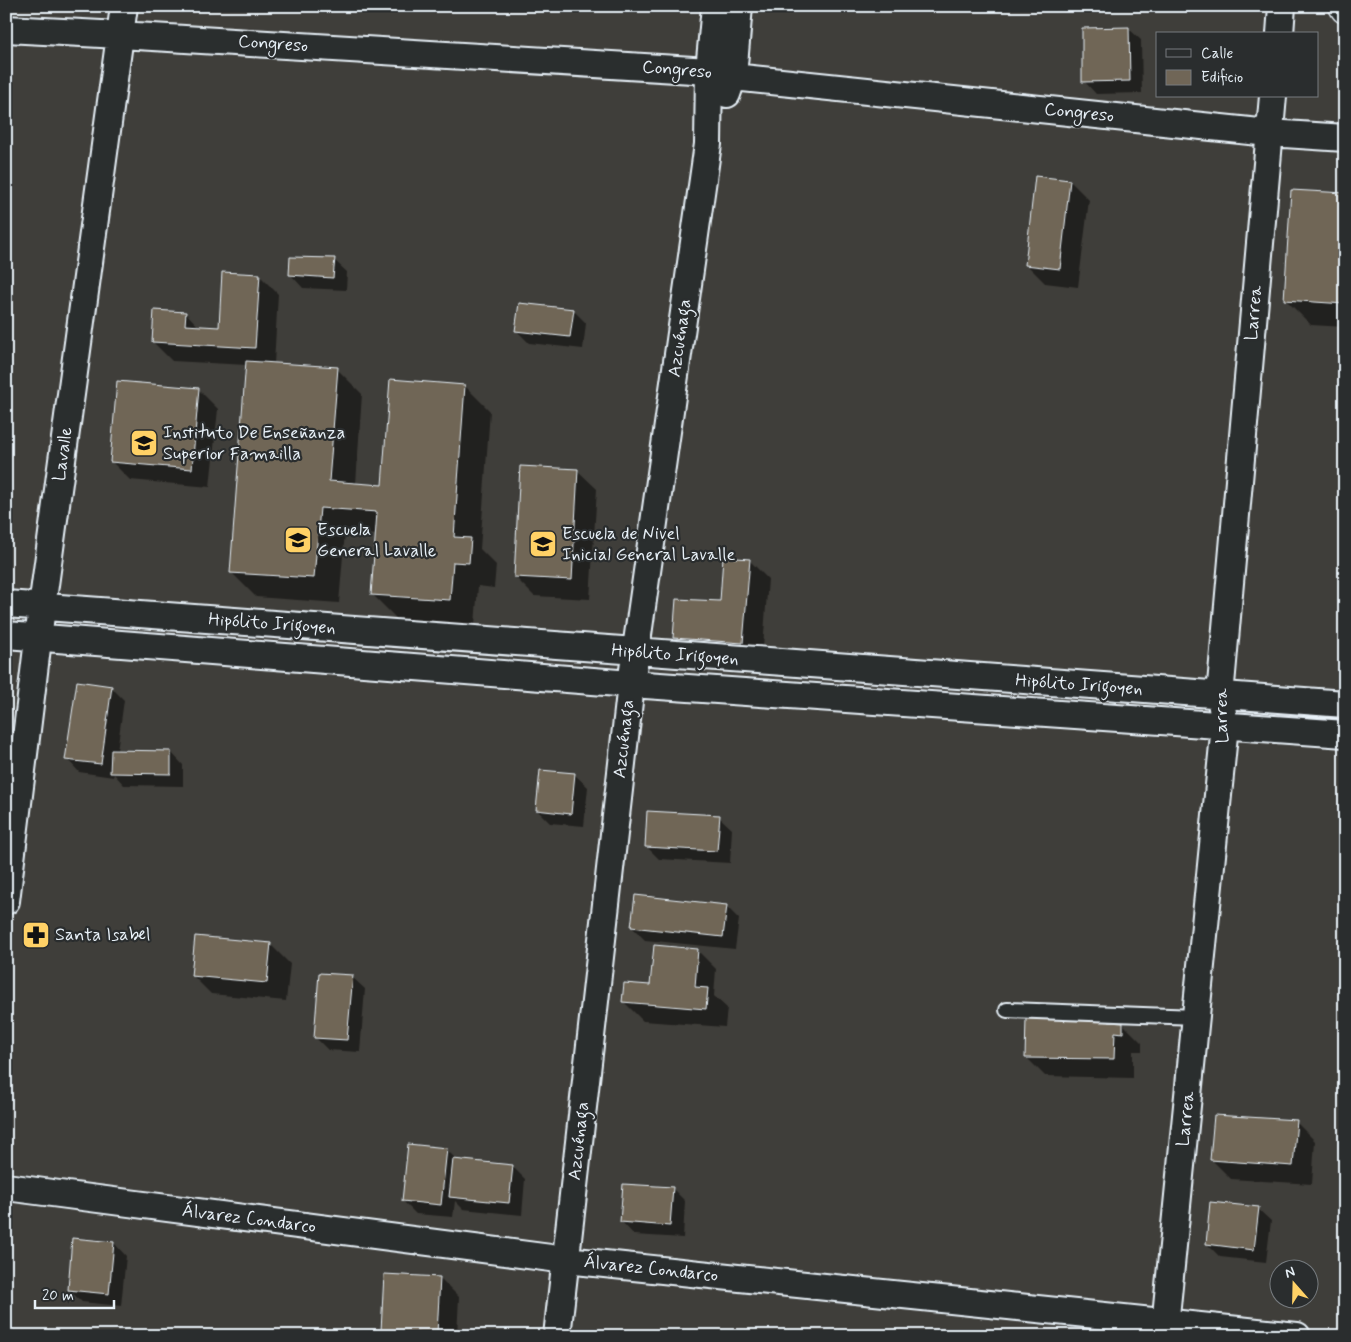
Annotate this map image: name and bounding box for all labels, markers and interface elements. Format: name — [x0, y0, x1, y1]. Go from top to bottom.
street label: Congreso — [237, 30, 309, 59]
legend — [1156, 32, 1318, 98]
text: Calle — [1201, 44, 1233, 64]
street label: Congreso — [641, 55, 713, 86]
text: Edificio — [1201, 68, 1243, 88]
street label: Congreso — [1043, 97, 1115, 130]
street label: Larrea — [1240, 284, 1268, 342]
street label: Azcuénaga — [663, 297, 699, 379]
place label: Instituto De Enseñanza Superior Famailla — [163, 421, 345, 466]
street label: Lavalle — [47, 425, 79, 483]
school or university icon: Instituto De Enseñanza Superior Famailla — [129, 428, 159, 458]
place label: Escuela General Lavalle — [317, 518, 436, 563]
place label: Escuela de Nivel Inicial General Lavalle — [562, 522, 736, 567]
school or university icon: Escuela General Lavalle — [283, 525, 313, 555]
school or university icon: Escuela de Nivel Inicial General Lavalle — [528, 529, 558, 559]
street label: Hipólito Irigoyen — [207, 608, 336, 642]
street label: Hipólito Irigoyen — [610, 639, 739, 673]
street label: Hipólito Irigoyen — [1014, 669, 1143, 703]
street label: Larrea — [1210, 688, 1234, 744]
street label: Azcuénaga — [608, 699, 642, 780]
pharmacy icon: Santa Isabel — [21, 920, 51, 950]
place label: Santa Isabel — [55, 923, 150, 947]
street label: Larrea — [1171, 1090, 1201, 1148]
street label: Azcuénaga — [563, 1101, 597, 1182]
street label: Álvarez Condarco — [181, 1199, 317, 1239]
street label: Álvarez Condarco — [583, 1250, 719, 1288]
north arrow — [1268, 1260, 1318, 1310]
text: N — [1282, 1263, 1297, 1283]
scale bar — [35, 1277, 114, 1309]
text: 20 m — [42, 1286, 74, 1306]

